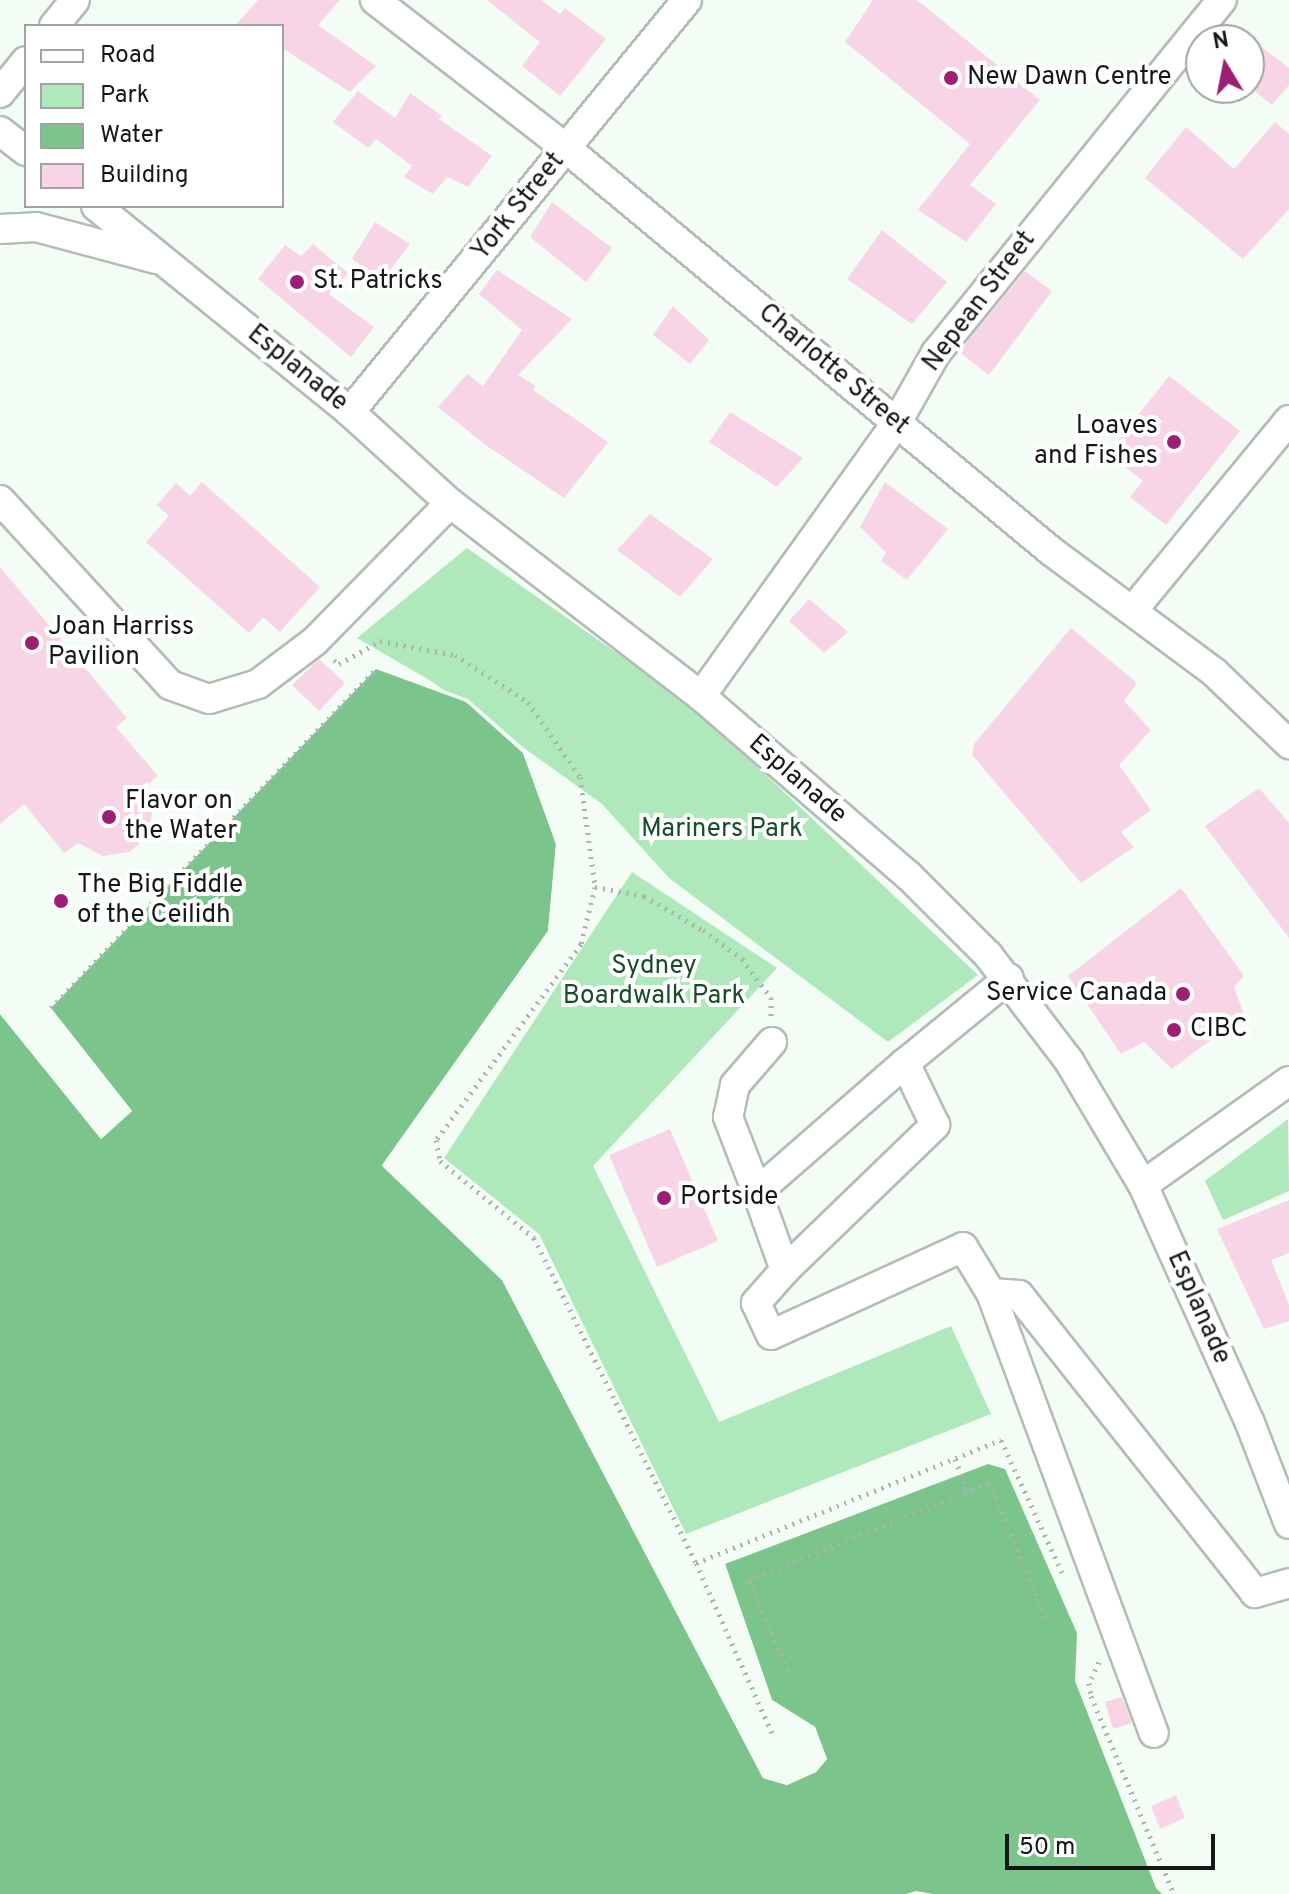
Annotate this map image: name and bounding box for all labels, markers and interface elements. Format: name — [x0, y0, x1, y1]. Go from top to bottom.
legend — [24, 24, 284, 208]
north arrow — [1185, 24, 1265, 104]
text: N — [1211, 27, 1231, 57]
text: Road — [100, 41, 156, 71]
place label: New Dawn Centre — [967, 62, 1172, 94]
marker: New Dawn Centre — [942, 69, 960, 87]
text: Park — [100, 81, 150, 111]
text: Water — [100, 121, 163, 151]
street label: York Street — [466, 147, 572, 267]
text: Building — [100, 161, 189, 191]
street label: Nepean Street — [917, 226, 1043, 378]
place label: St. Patricks — [313, 266, 443, 298]
marker: St. Patricks — [288, 273, 306, 291]
street label: Charlotte Street — [751, 298, 915, 442]
street label: Esplanade — [240, 319, 354, 419]
place label: Loaves and Fishes — [1034, 411, 1158, 472]
marker: Loaves and Fishes — [1165, 433, 1183, 451]
place label: Joan Harriss Pavilion — [48, 612, 194, 674]
marker: Joan Harriss Pavilion — [23, 634, 41, 652]
street label: Esplanade — [741, 729, 853, 831]
place label: Flavor on the Water — [125, 786, 238, 848]
marker: Flavor on the Water — [100, 808, 118, 826]
park label: Mariners Park — [641, 814, 803, 846]
place label: The Big Fiddle of the Ceilidh — [77, 870, 243, 932]
marker: The Big Fiddle of the Ceilidh — [52, 892, 70, 910]
park label: Sydney Boardwalk Park — [563, 951, 745, 1012]
place label: Service Canada — [986, 978, 1167, 1010]
marker: Service Canada — [1174, 985, 1192, 1003]
place label: CIBC — [1190, 1014, 1247, 1046]
marker: CIBC — [1165, 1021, 1183, 1039]
place label: Portside — [680, 1182, 778, 1214]
marker: Portside — [655, 1189, 673, 1207]
street label: Esplanade — [1159, 1247, 1237, 1369]
scale bar — [1009, 1818, 1219, 1868]
text: 50 m — [1019, 1833, 1075, 1863]

